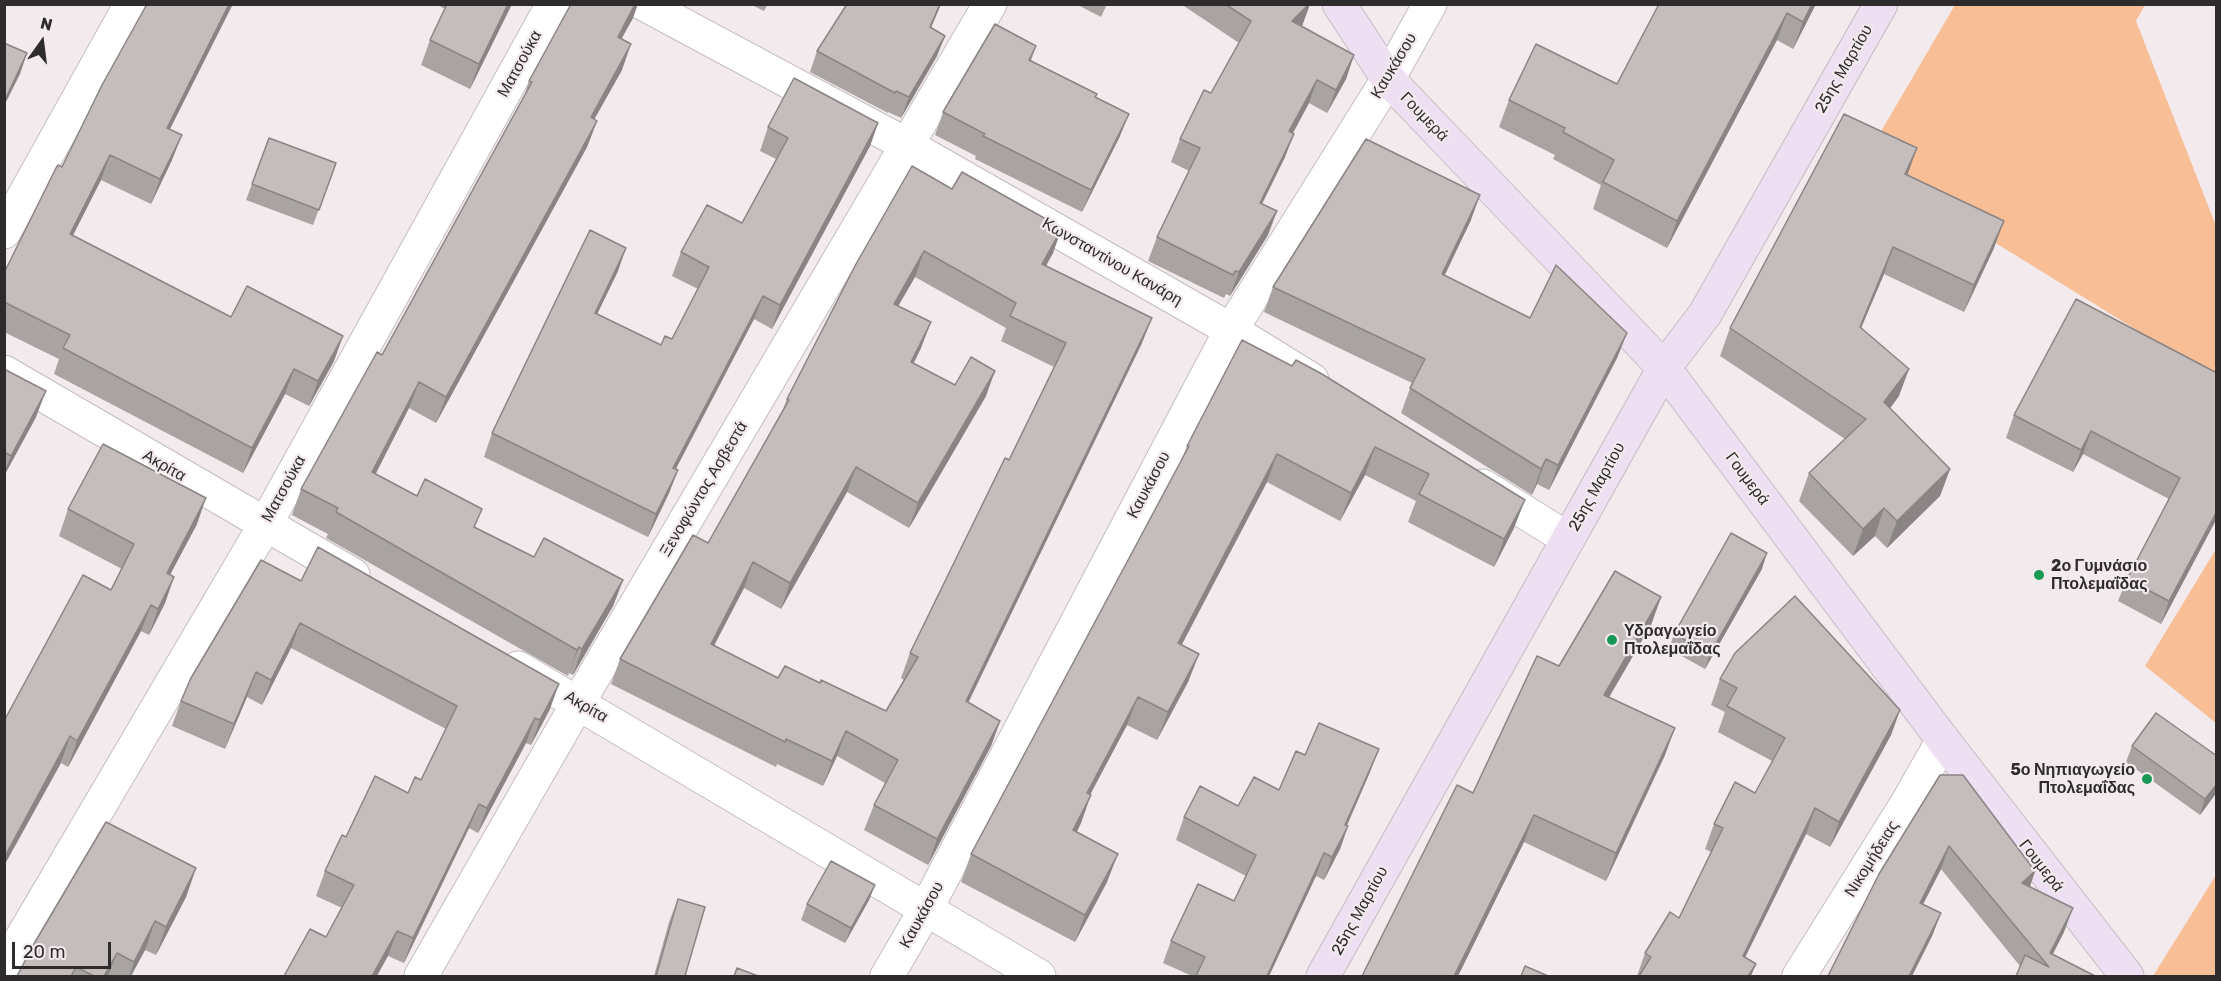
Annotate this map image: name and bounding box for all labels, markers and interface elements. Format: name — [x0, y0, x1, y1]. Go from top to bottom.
north arrow — [12, 12, 72, 72]
text: N — [39, 13, 54, 35]
street label: 25ης Μαρτίου — [1811, 22, 1877, 116]
street label: Ματσούκα — [494, 27, 546, 101]
street label: Καυκάσου — [1367, 30, 1421, 102]
street label: Γουμερά — [1396, 88, 1452, 146]
street label: Κωνσταντίνου Κανάρη — [1039, 214, 1185, 310]
street label: Ξενοφώντος Ασβεστά — [656, 418, 752, 560]
street label: 25ης Μαρτίου — [1565, 439, 1629, 535]
street label: Ακρίτα — [139, 446, 189, 486]
street label: Καυκάσου — [1123, 448, 1175, 522]
street label: Γουμερά — [1721, 449, 1773, 509]
street label: Ματσούκα — [258, 452, 310, 526]
place label: 2ο Γυμνάσιο Πτολεμαΐδας — [2051, 556, 2147, 594]
marker: 2ο Γυμνάσιο Πτολεμαΐδας — [2032, 568, 2046, 582]
place label: Υδραγωγείο Πτολεμαΐδας — [1624, 621, 1720, 659]
marker: Υδραγωγείο Πτολεμαΐδας — [1605, 633, 1619, 647]
street label: Ακρίτα — [561, 687, 611, 727]
place label: 5ο Νηπιαγωγείο Πτολεμαΐδας — [2010, 760, 2135, 798]
marker: 5ο Νηπιαγωγείο Πτολεμαΐδας — [2140, 772, 2154, 786]
street label: Νικομήδειας — [1841, 817, 1903, 901]
street label: Γουμερά — [2015, 836, 2067, 896]
street label: 25ης Μαρτίου — [1328, 863, 1392, 959]
street label: Καυκάσου — [896, 878, 948, 952]
scale bar — [15, 930, 114, 968]
text: 20 m — [23, 941, 65, 963]

